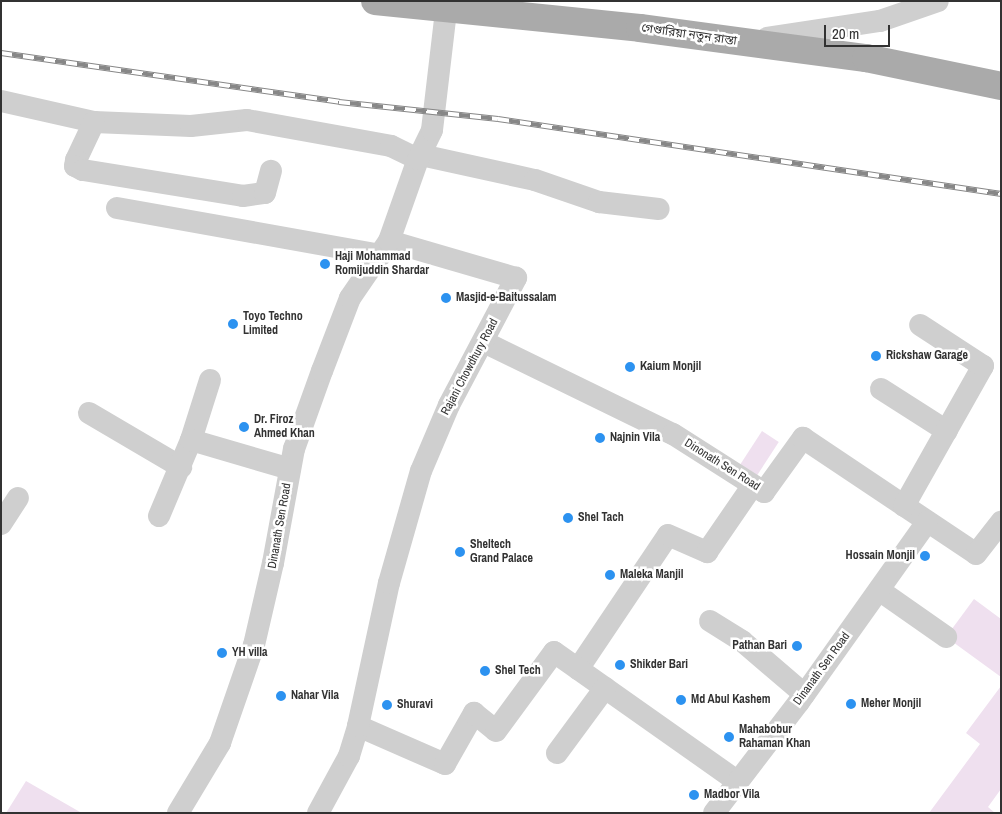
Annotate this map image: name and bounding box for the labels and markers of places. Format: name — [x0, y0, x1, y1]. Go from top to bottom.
place label: Haji Mohammad Romijuddin Shardar — [335, 250, 429, 278]
marker: Haji Mohammad Romijuddin Shardar — [319, 258, 331, 270]
place label: Masjid-e-Baitussalam — [456, 291, 557, 305]
marker: Masjid-e-Baitussalam — [440, 292, 452, 304]
place label: Toyo Techno Limited — [243, 310, 303, 338]
marker: Toyo Techno Limited — [227, 318, 239, 330]
place label: Rickshaw Garage — [886, 349, 968, 363]
marker: Rickshaw Garage — [870, 350, 882, 362]
place label: Kaium Monjil — [640, 360, 701, 374]
marker: Kaium Monjil — [624, 361, 636, 373]
place label: Dr. Firoz Ahmed Khan — [254, 413, 315, 441]
marker: Dr. Firoz Ahmed Khan — [238, 421, 250, 433]
place label: Najnin Vila — [610, 431, 660, 445]
marker: Najnin Vila — [594, 432, 606, 444]
place label: Shel Tach — [578, 511, 624, 525]
marker: Shel Tach — [562, 512, 574, 524]
place label: Sheltech Grand Palace — [470, 538, 533, 566]
marker: Sheltech Grand Palace — [454, 546, 466, 558]
place label: Hossain Monjil — [846, 549, 915, 563]
marker: Hossain Monjil — [919, 550, 931, 562]
place label: Maleka Manjil — [620, 568, 683, 582]
marker: Maleka Manjil — [604, 569, 616, 581]
place label: Pathan Bari — [732, 639, 787, 653]
marker: Pathan Bari — [791, 640, 803, 652]
place label: YH villa — [232, 646, 268, 660]
marker: YH villa — [216, 647, 228, 659]
place label: Shikder Bari — [630, 658, 688, 672]
marker: Shikder Bari — [614, 659, 626, 671]
place label: Shel Tech — [495, 664, 541, 678]
marker: Shel Tech — [479, 665, 491, 677]
place label: Nahar Vila — [291, 689, 339, 703]
marker: Nahar Vila — [275, 690, 287, 702]
place label: Md Abul Kashem — [691, 693, 771, 707]
marker: Md Abul Kashem — [675, 694, 687, 706]
place label: Meher Monjil — [861, 697, 921, 711]
place label: Shuravi — [397, 698, 433, 712]
marker: Meher Monjil — [845, 698, 857, 710]
marker: Shuravi — [381, 699, 393, 711]
place label: Mahabobur Rahaman Khan — [739, 723, 811, 751]
marker: Mahabobur Rahaman Khan — [723, 731, 735, 743]
place label: Madbor Vila — [704, 788, 760, 802]
marker: Madbor Vila — [688, 789, 700, 801]

